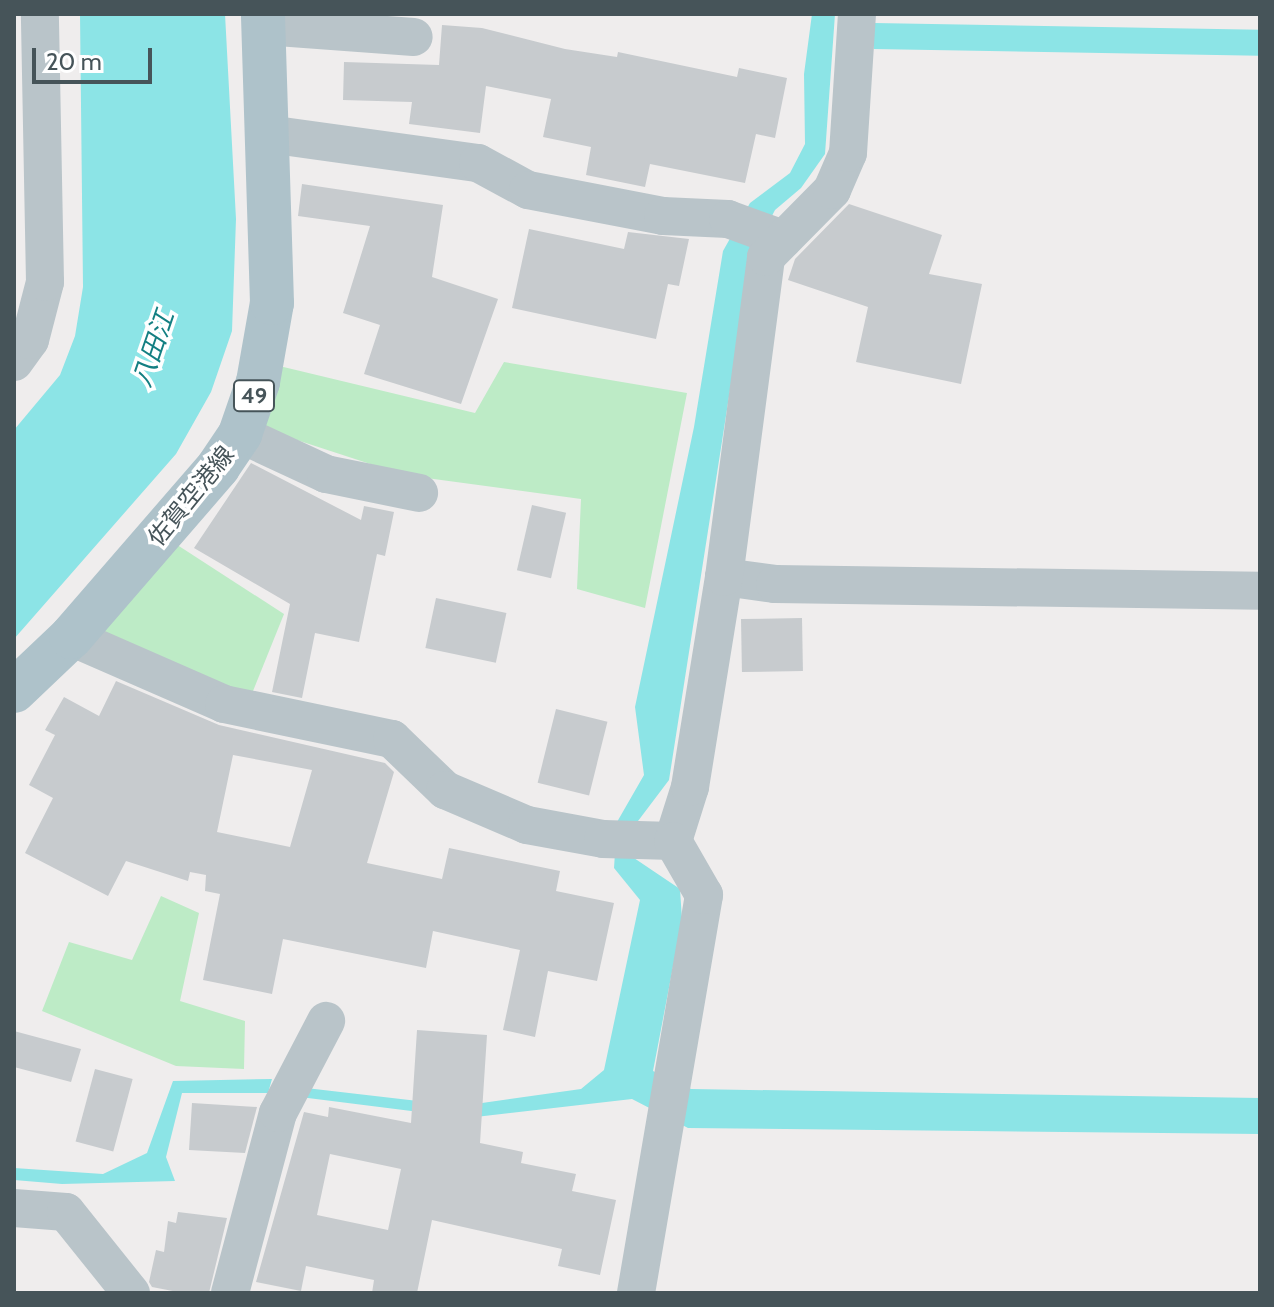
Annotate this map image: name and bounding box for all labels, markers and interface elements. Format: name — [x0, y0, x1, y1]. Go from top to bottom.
scale bar — [36, 32, 156, 82]
text: 20 m — [46, 47, 102, 76]
water label: 八田江 — [127, 307, 181, 391]
road number: 49 — [232, 378, 276, 414]
street label: 佐賀空港線 — [142, 440, 240, 552]

